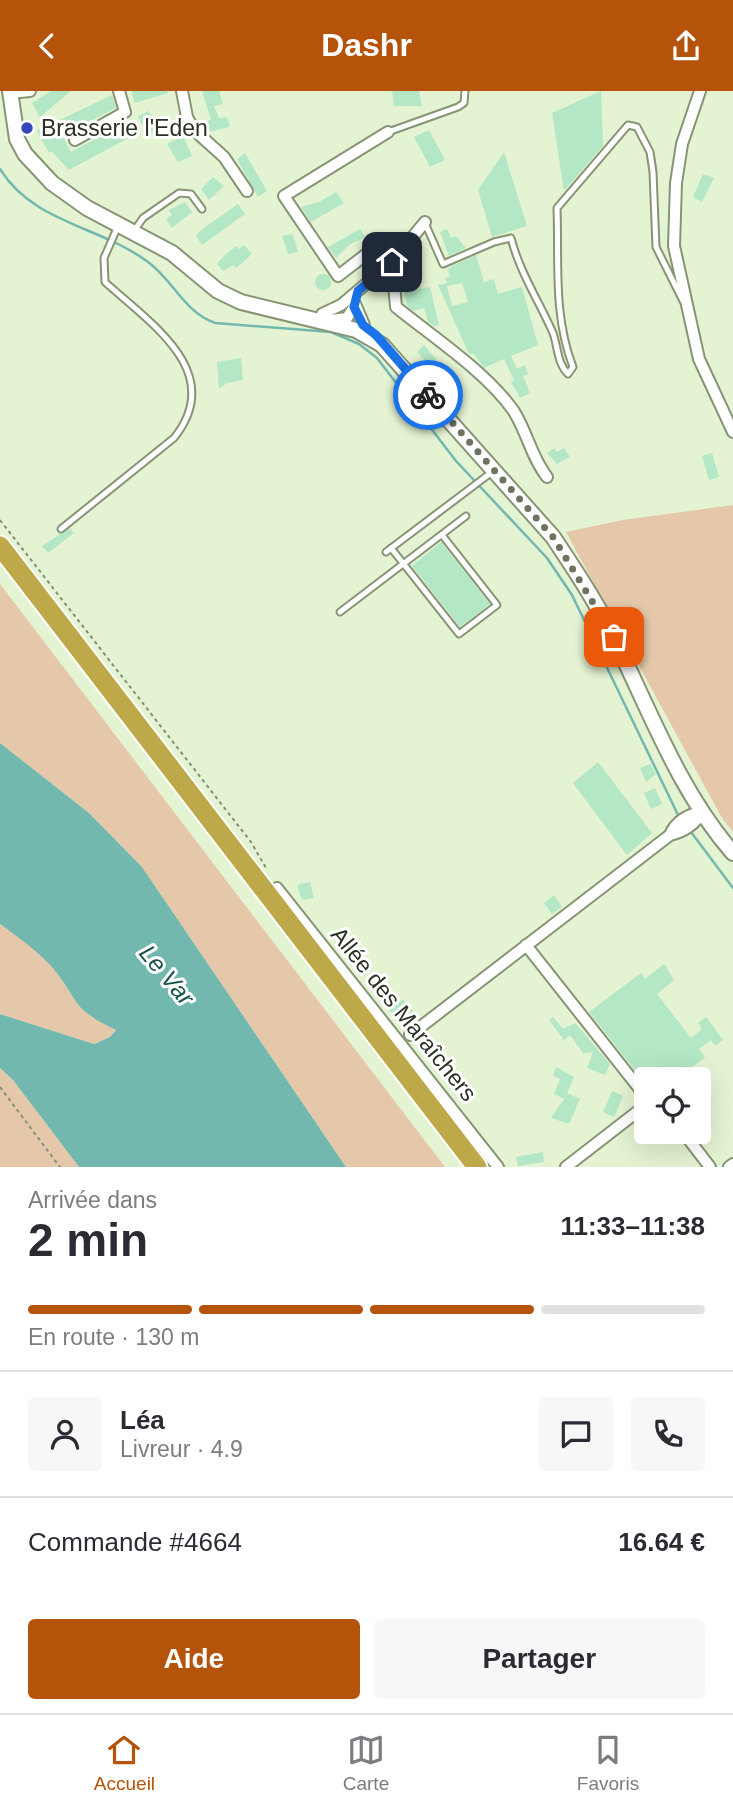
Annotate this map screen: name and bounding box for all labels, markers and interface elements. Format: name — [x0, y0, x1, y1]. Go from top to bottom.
icon: back — [28, 27, 66, 65]
text: Dashr — [321, 27, 412, 63]
icon: share — [667, 27, 705, 65]
place label: Brasserie l'Eden — [41, 115, 208, 141]
marker: Brasserie l'Eden — [19, 120, 35, 136]
pin — [362, 232, 422, 292]
icon: home — [373, 243, 411, 281]
courier — [393, 360, 463, 430]
icon: bike — [409, 376, 447, 414]
pin — [584, 607, 644, 667]
icon: bag — [595, 618, 633, 656]
street label: Allée des Maraîchers — [326, 922, 482, 1106]
water label: Le Var — [134, 940, 200, 1011]
map controls — [634, 1067, 711, 1144]
button: locate — [634, 1067, 711, 1144]
text: Arrivée dans — [28, 1187, 157, 1213]
text: 11:33–11:38 — [560, 1211, 705, 1241]
text: 2 min — [28, 1214, 148, 1266]
text: En route · 130 m — [28, 1324, 199, 1350]
button: person — [28, 1397, 102, 1471]
button: chat — [539, 1397, 613, 1471]
button: phone — [631, 1397, 705, 1471]
text: Léa — [120, 1405, 165, 1435]
text: Livreur · 4.9 — [120, 1436, 243, 1462]
text: Commande #4664 — [28, 1527, 242, 1557]
text: 16.64 € — [618, 1527, 705, 1557]
button: Aide — [28, 1619, 360, 1699]
button: Partager — [374, 1619, 705, 1699]
tab: Accueil — [94, 1731, 155, 1795]
tab: Carte — [343, 1731, 389, 1795]
tab: Favoris — [577, 1731, 639, 1795]

